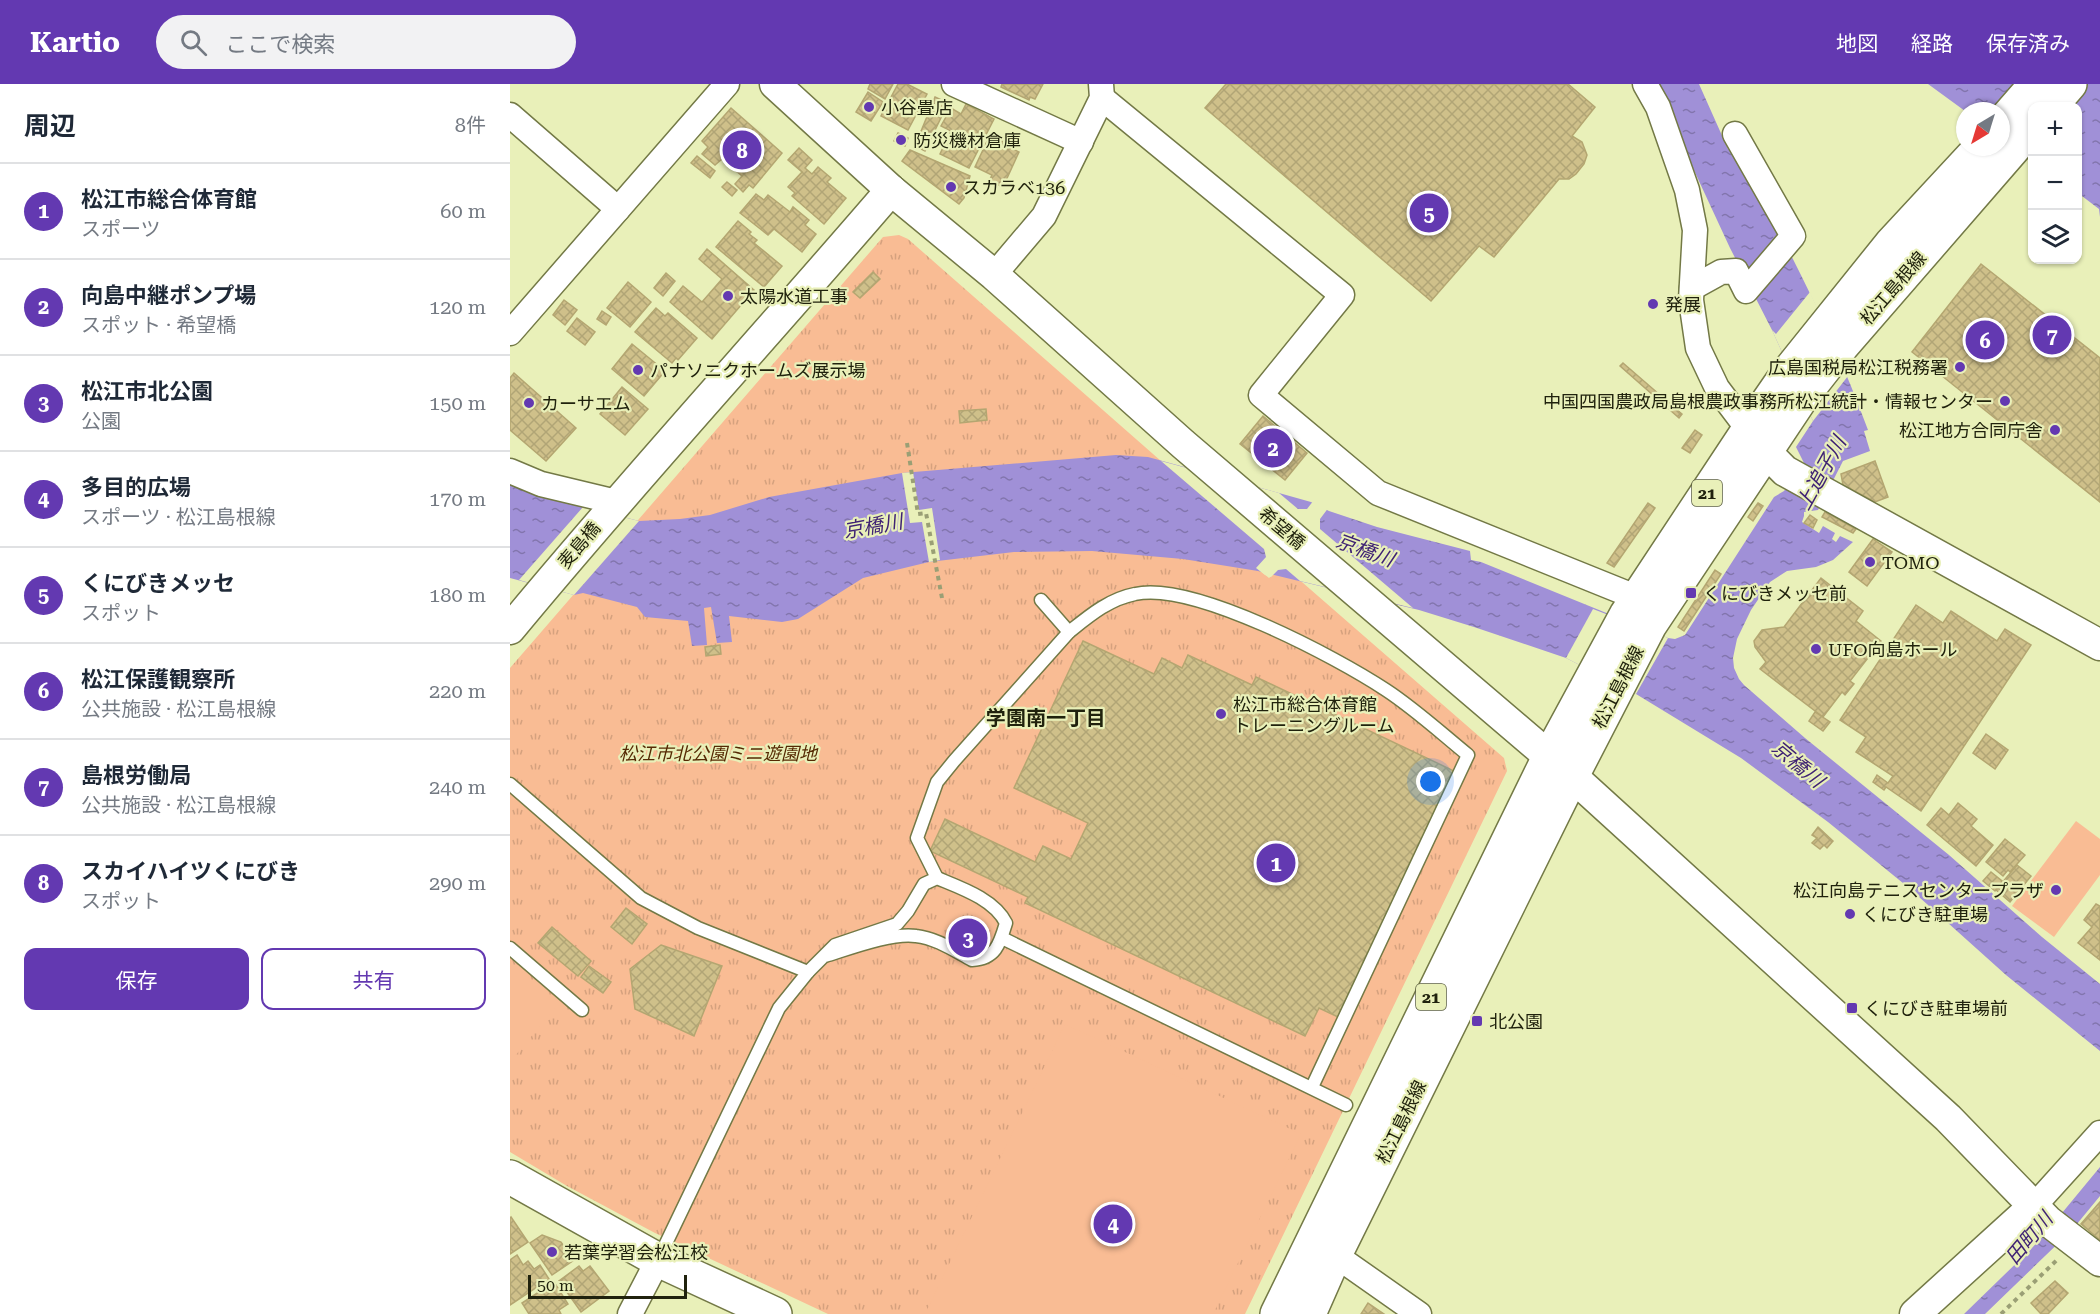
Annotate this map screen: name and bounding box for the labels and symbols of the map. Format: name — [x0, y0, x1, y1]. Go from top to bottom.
place label: 小谷畳店 — [881, 97, 953, 118]
marker: 小谷畳店 — [862, 100, 876, 114]
north arrow — [1956, 102, 2010, 156]
pin: 8 — [722, 128, 762, 172]
place label: 防災機材倉庫 — [913, 130, 1021, 151]
marker: 防災機材倉庫 — [894, 133, 908, 147]
place label: スカラベ136 — [963, 177, 1065, 198]
marker: スカラベ136 — [944, 180, 958, 194]
pin: 5 — [1410, 190, 1448, 236]
street label: 松江島根線 — [1856, 247, 1930, 329]
place label: 太陽水道工事 — [740, 286, 848, 307]
marker: 太陽水道工事 — [721, 289, 735, 303]
place label: 発展 — [1665, 294, 1701, 315]
marker: 発展 — [1646, 297, 1660, 311]
pin: 7 — [2032, 312, 2072, 358]
pin: 6 — [1966, 318, 2004, 362]
place label: 広島国税局松江税務署 — [1768, 357, 1948, 378]
place label: パナソニクホームズ展示場 — [650, 360, 865, 381]
marker: 広島国税局松江税務署 — [1953, 360, 1967, 374]
marker: パナソニクホームズ展示場 — [631, 363, 645, 377]
place label: 中国四国農政局島根農政事務所松江統計・情報センター — [1543, 391, 1993, 412]
place label: カーサエム — [541, 393, 631, 414]
marker: 中国四国農政局島根農政事務所松江統計・情報センター — [1998, 394, 2012, 408]
marker: カーサエム — [522, 396, 536, 410]
place label: 松江地方合同庁舎 — [1899, 420, 2043, 441]
marker: 松江地方合同庁舎 — [2048, 423, 2062, 437]
pin: 2 — [1254, 426, 1293, 470]
water label: 上追子川 — [1791, 430, 1852, 514]
road number: 21 — [1692, 480, 1722, 506]
street label: 希望橋 — [1255, 503, 1309, 553]
water label: 京橋川 — [841, 509, 907, 543]
street label: 麦島橋 — [554, 518, 604, 572]
water label: 京橋川 — [1333, 528, 1399, 572]
place label: TOMO — [1882, 552, 1939, 573]
marker: TOMO — [1863, 555, 1877, 569]
place label: くにびきメッセ前 — [1703, 583, 1847, 604]
marker: くにびきメッセ前 — [1684, 586, 1698, 600]
place label: UFO向島ホール — [1828, 639, 1958, 660]
street label: 松江島根線 — [1588, 642, 1648, 732]
marker: UFO向島ホール — [1809, 642, 1823, 656]
place label: 松江市総合体育館 トレーニングルーム — [1233, 694, 1394, 736]
district label: 学園南一丁目 — [986, 706, 1106, 730]
marker: 松江市総合体育館 トレーニングルーム — [1214, 707, 1228, 721]
water label: 京橋川 — [1767, 736, 1830, 794]
park label: 松江市北公園ミニ遊園地 — [619, 743, 819, 764]
your location — [1416, 767, 1445, 796]
pin: 1 — [1256, 840, 1296, 886]
place label: 松江向島テニスセンタープラザ — [1793, 880, 2044, 901]
marker: 松江向島テニスセンタープラザ — [2049, 883, 2063, 897]
place label: くにびき駐車場 — [1862, 904, 1988, 925]
marker: くにびき駐車場 — [1843, 907, 1857, 921]
pin: 3 — [948, 916, 988, 960]
road number: 21 — [1416, 984, 1446, 1010]
place label: くにびき駐車場前 — [1864, 998, 2008, 1019]
marker: くにびき駐車場前 — [1845, 1001, 1859, 1015]
place label: 北公園 — [1489, 1011, 1543, 1032]
marker: 北公園 — [1470, 1014, 1484, 1028]
street label: 松江島根線 — [1372, 1077, 1430, 1167]
pin: 4 — [1094, 1202, 1132, 1246]
water label: 田町川 — [2001, 1206, 2059, 1269]
place label: 若葉学習会松江校 — [564, 1242, 708, 1263]
marker: 若葉学習会松江校 — [545, 1245, 559, 1259]
scale bar — [528, 1272, 687, 1300]

